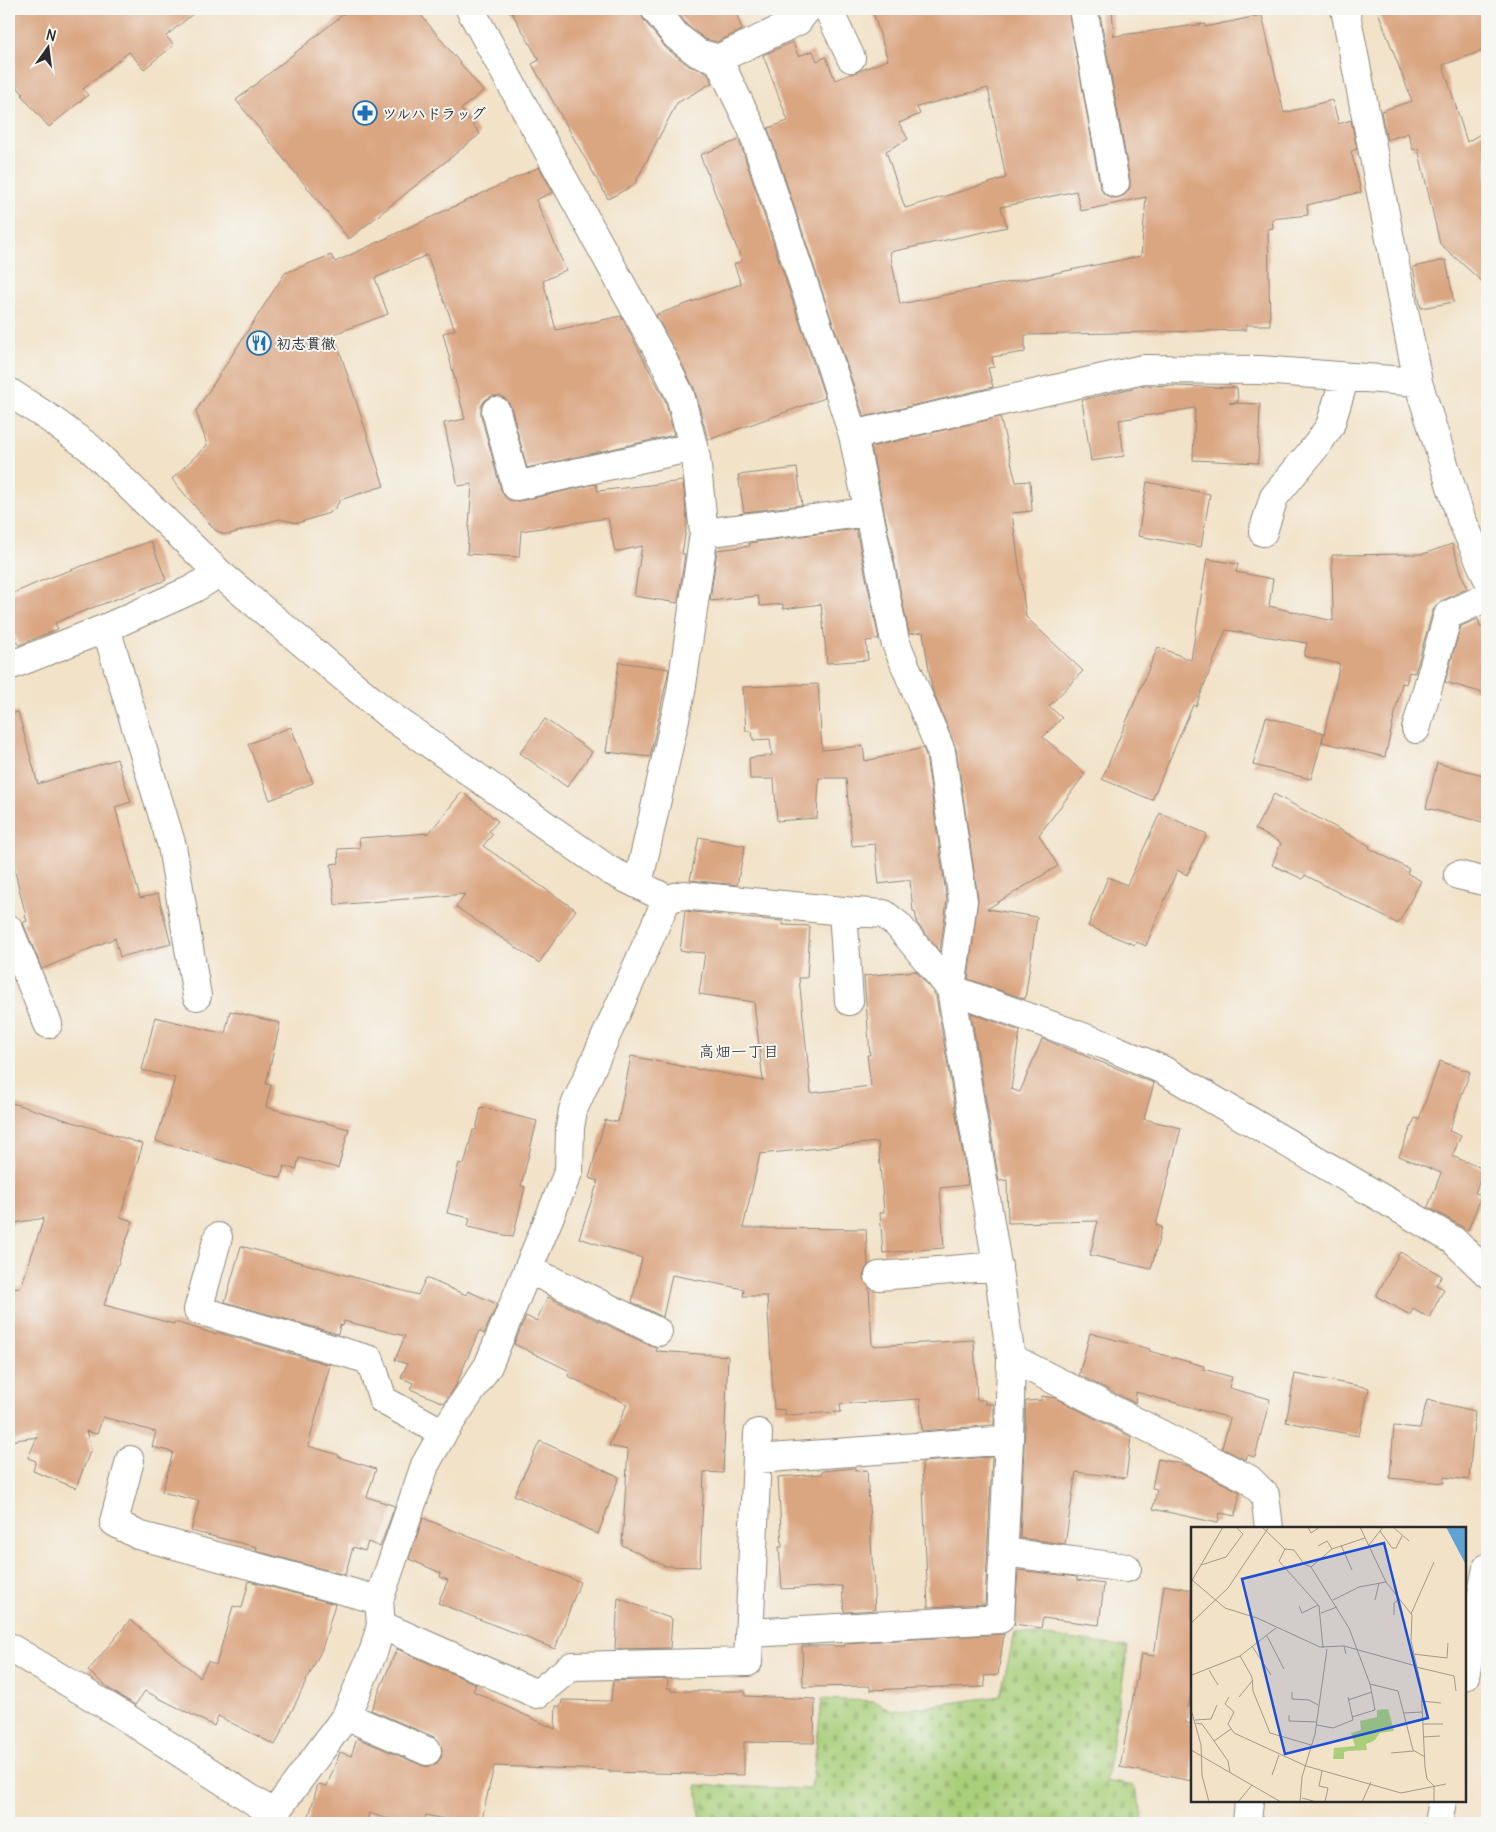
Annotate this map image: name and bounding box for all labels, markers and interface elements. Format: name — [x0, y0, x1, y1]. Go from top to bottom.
north arrow — [22, 22, 72, 72]
text: N — [44, 25, 58, 45]
pharmacy icon: ツルハドラッグ — [352, 100, 378, 126]
place label: ツルハドラッグ — [382, 104, 486, 123]
restaurant icon: 初志貫徹 — [246, 330, 272, 356]
place label: 初志貫徹 — [276, 334, 336, 353]
district label: 高畑一丁目 — [699, 1041, 779, 1061]
inset map — [1191, 1527, 1466, 1802]

